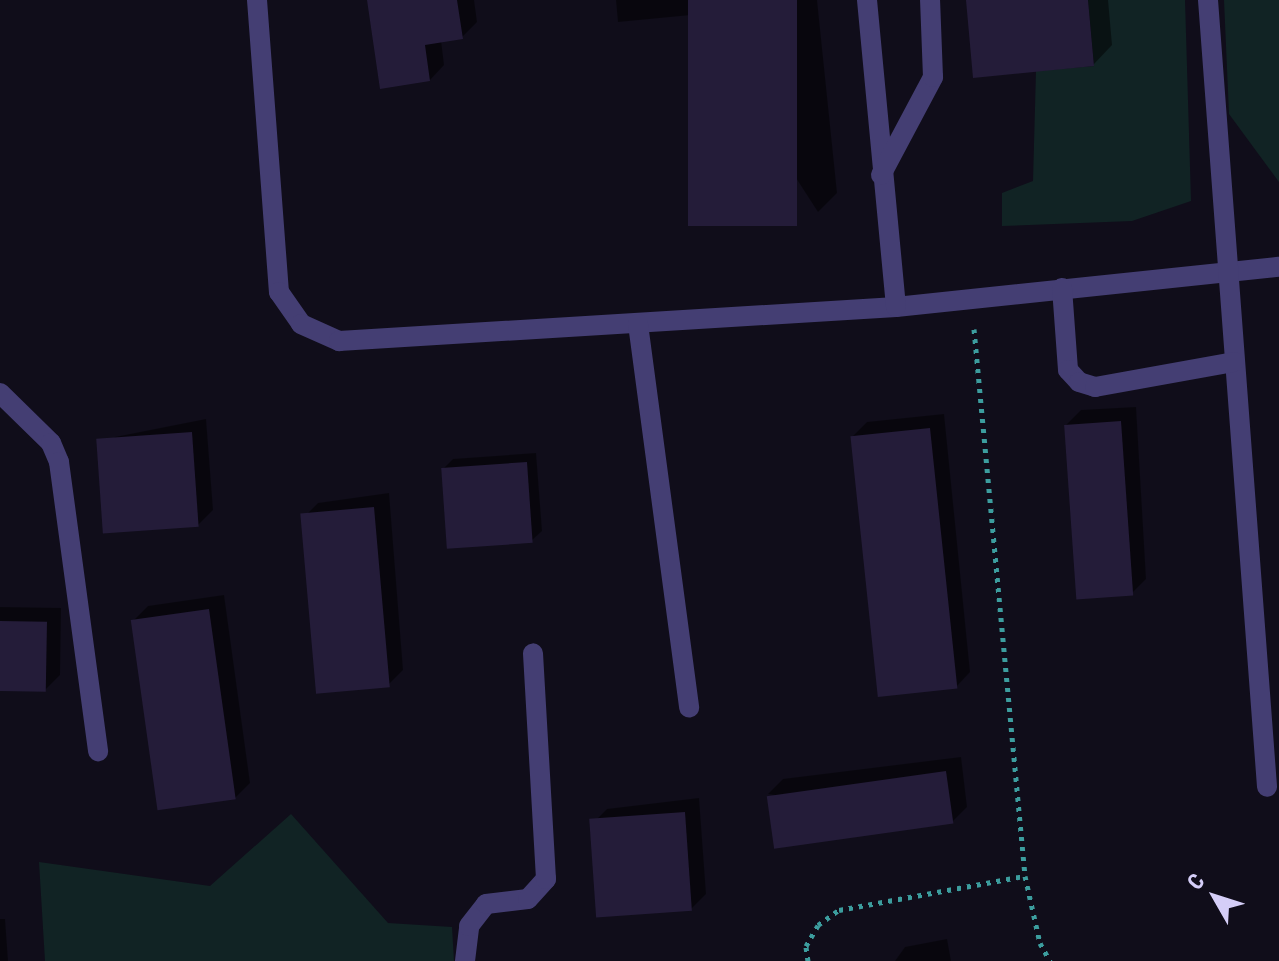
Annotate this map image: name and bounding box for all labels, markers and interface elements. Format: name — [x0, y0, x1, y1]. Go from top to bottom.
north arrow — [1175, 857, 1255, 937]
text: С — [1182, 869, 1210, 894]

